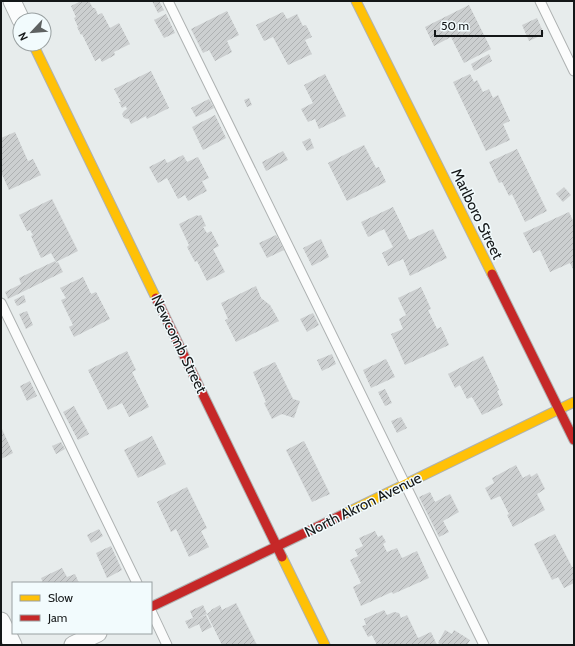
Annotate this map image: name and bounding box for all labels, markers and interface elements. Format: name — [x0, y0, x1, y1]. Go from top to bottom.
north arrow — [12, 12, 52, 52]
scale bar — [435, 12, 542, 38]
text: 50 m — [441, 18, 469, 33]
text: N — [15, 30, 31, 43]
street label: Marlboro Street — [447, 166, 507, 262]
street label: Newcomb Street — [147, 292, 211, 396]
street label: North Akron Avenue — [302, 469, 425, 541]
legend — [12, 582, 152, 634]
text: Slow — [48, 590, 73, 605]
text: Jam — [47, 610, 67, 625]

